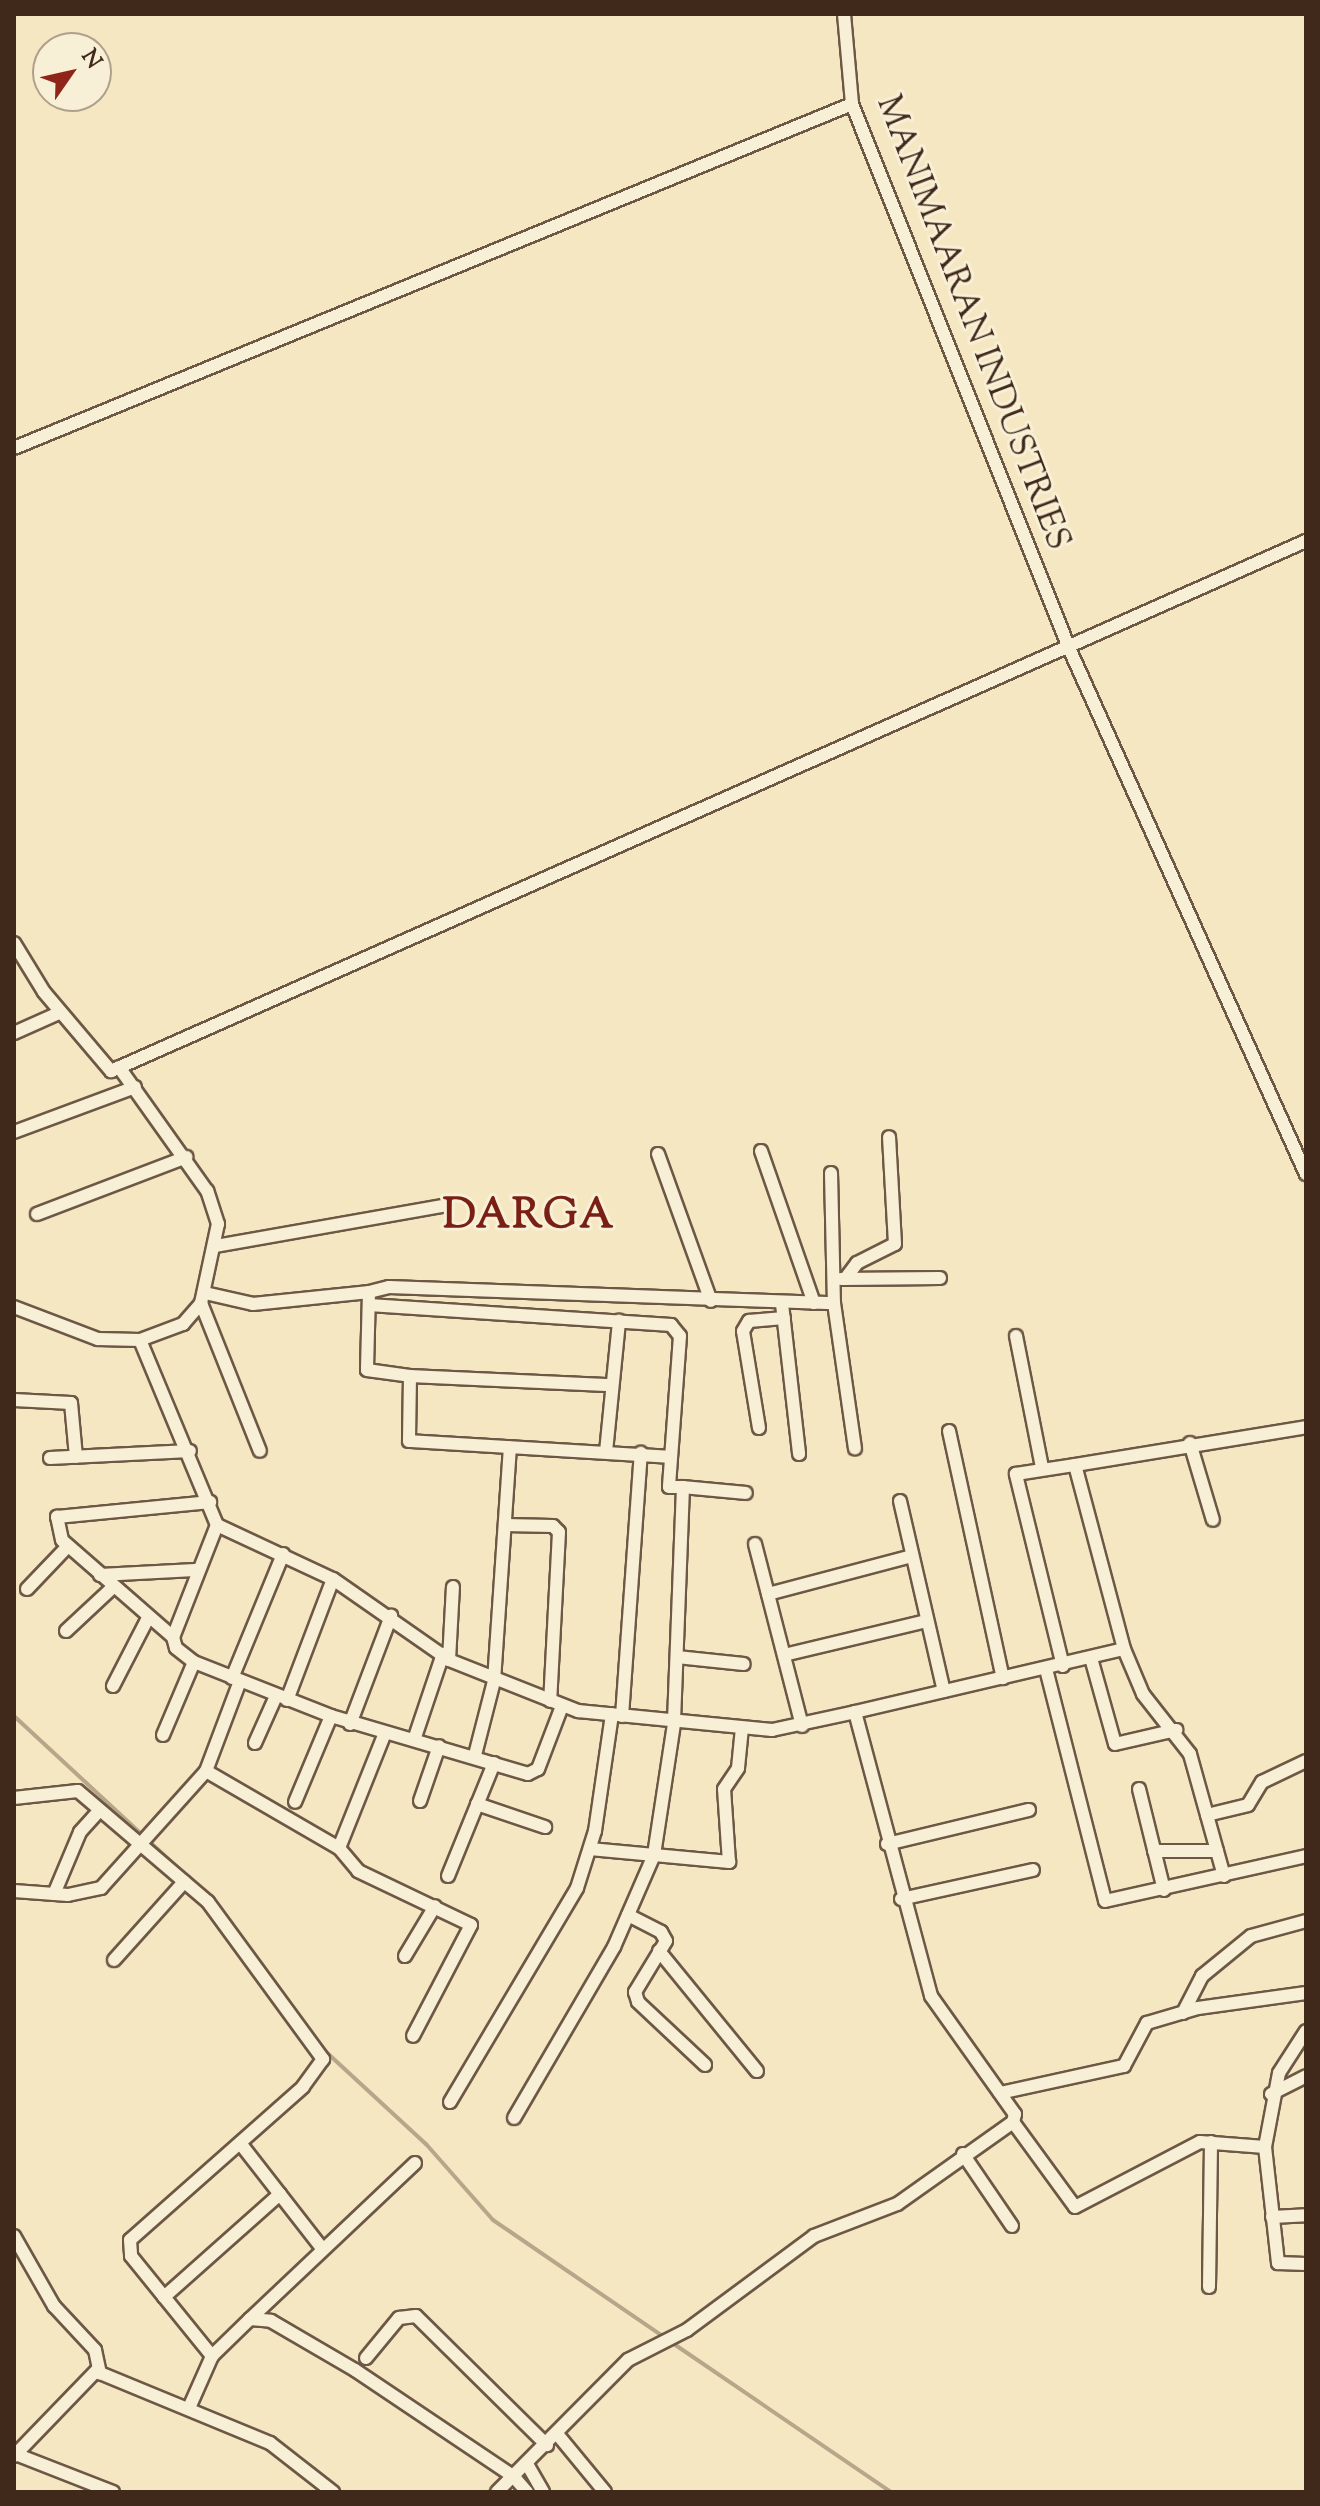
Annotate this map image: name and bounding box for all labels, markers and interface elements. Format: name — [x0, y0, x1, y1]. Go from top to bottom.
north arrow — [32, 32, 112, 112]
text: N — [72, 43, 108, 76]
street label: MANIMAARAN INDUSTRIES — [866, 90, 1078, 556]
district label: DARGA — [443, 1192, 615, 1242]

